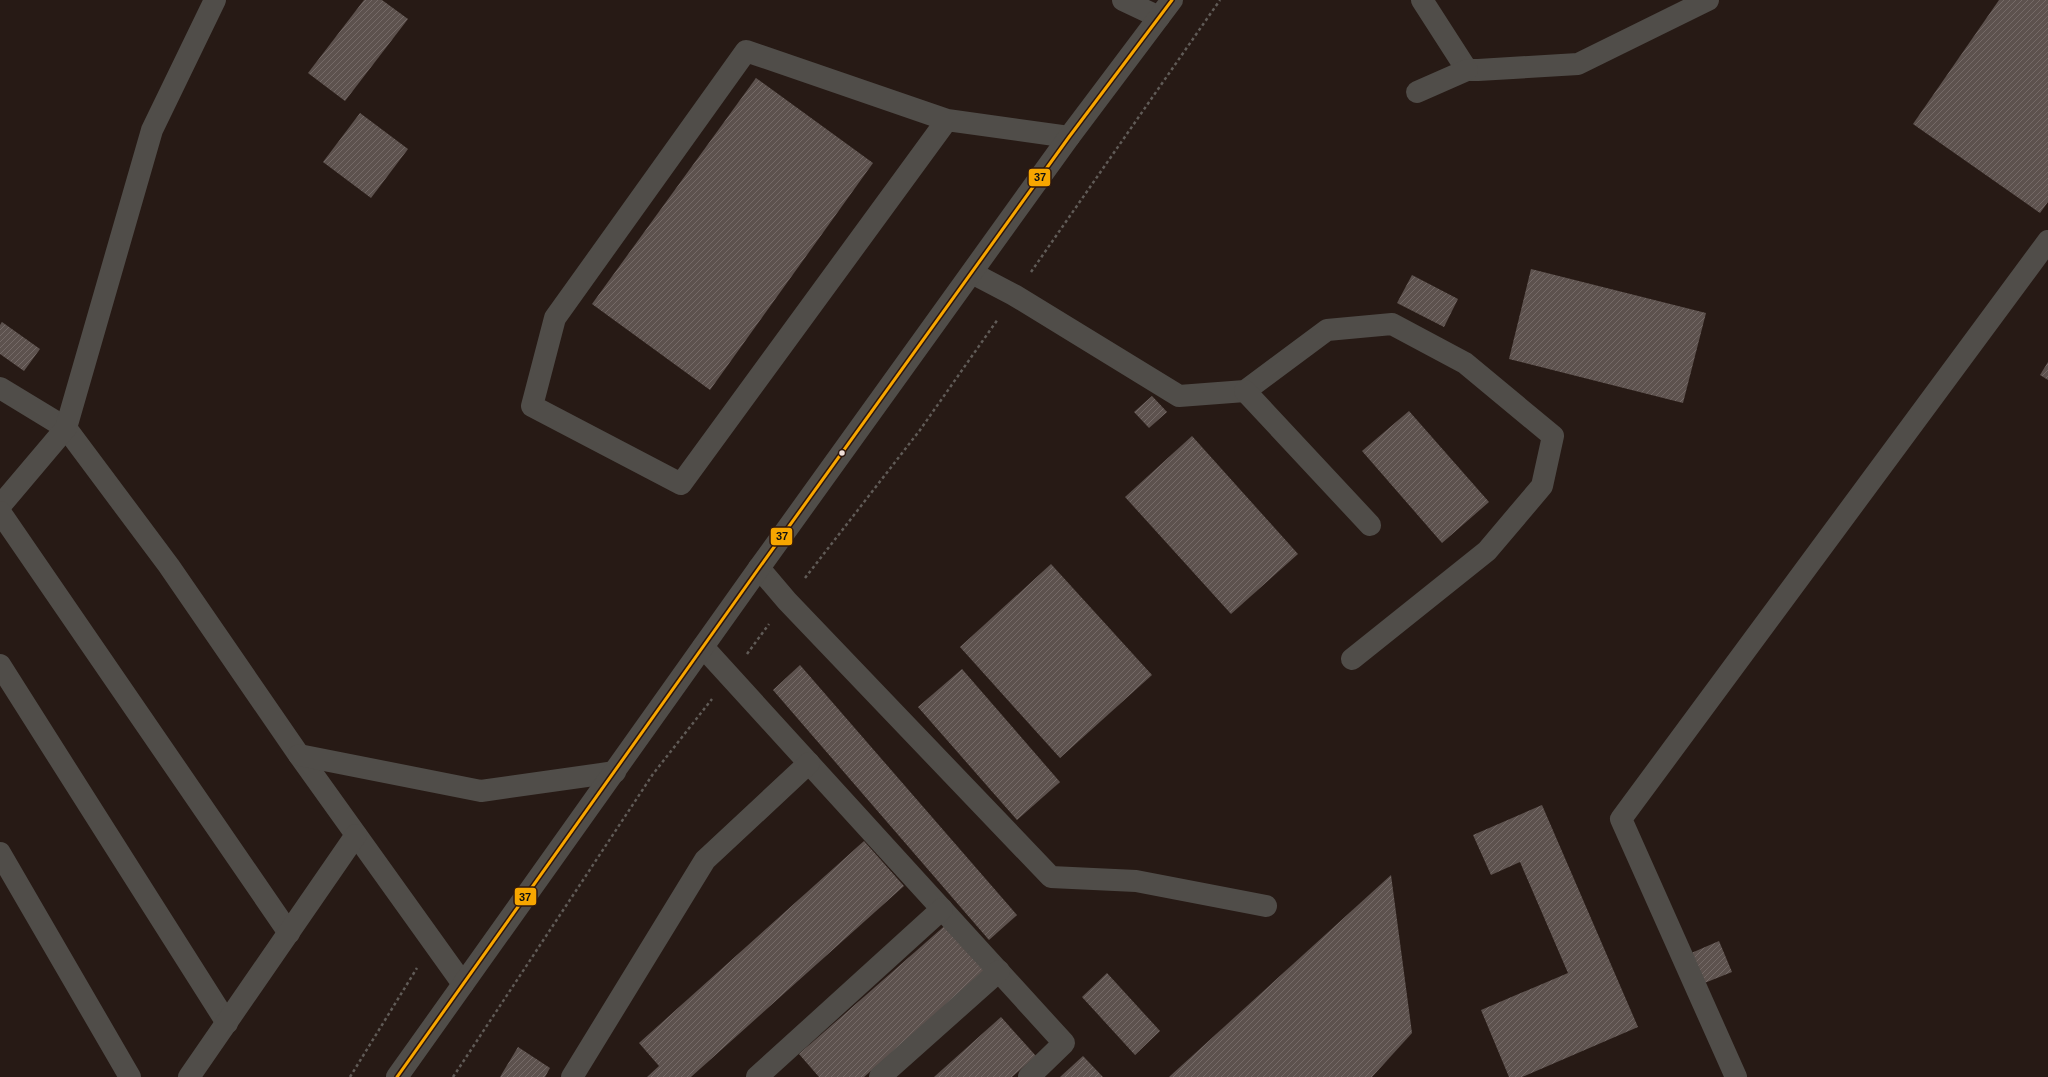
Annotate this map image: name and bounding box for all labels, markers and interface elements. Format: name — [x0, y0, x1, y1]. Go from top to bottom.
line badge: 37 — [1028, 168, 1051, 187]
text: 37 — [1034, 171, 1046, 183]
unlabelled marker — [837, 448, 847, 458]
line badge: 37 — [770, 527, 793, 546]
text: 37 — [776, 530, 788, 542]
line badge: 37 — [514, 887, 537, 906]
text: 37 — [519, 891, 531, 903]

